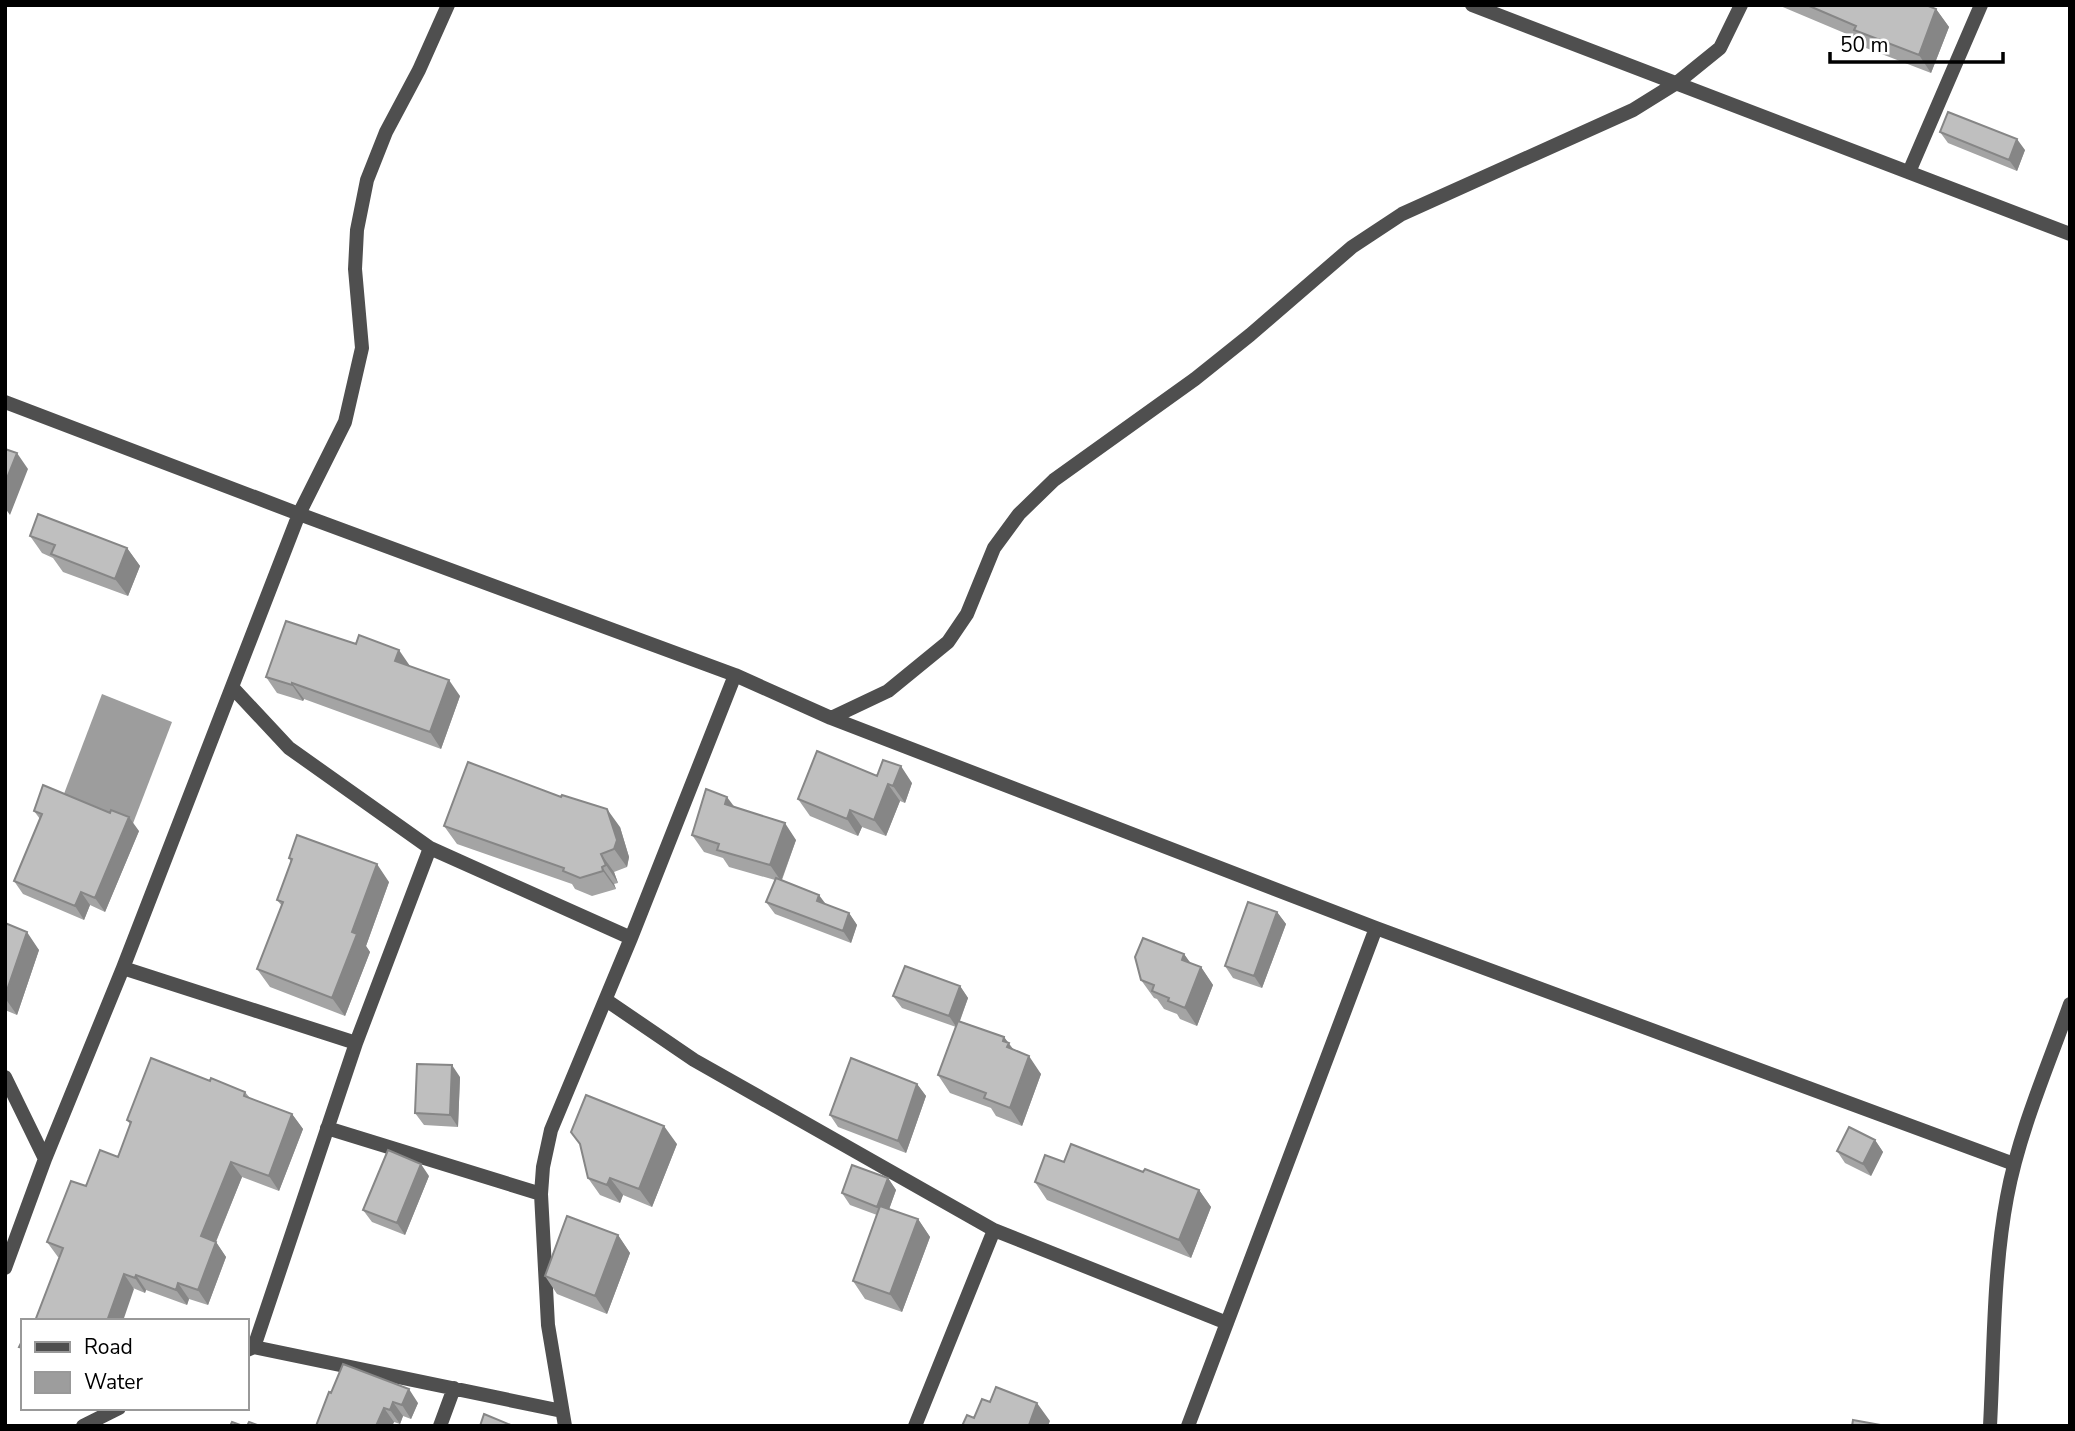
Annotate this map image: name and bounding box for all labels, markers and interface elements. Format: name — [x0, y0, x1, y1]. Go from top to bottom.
scale bar — [1830, 21, 2003, 65]
text: 50 m — [1840, 31, 1889, 59]
legend — [21, 1319, 248, 1410]
text: Road — [84, 1333, 133, 1361]
text: Water — [84, 1368, 143, 1396]

